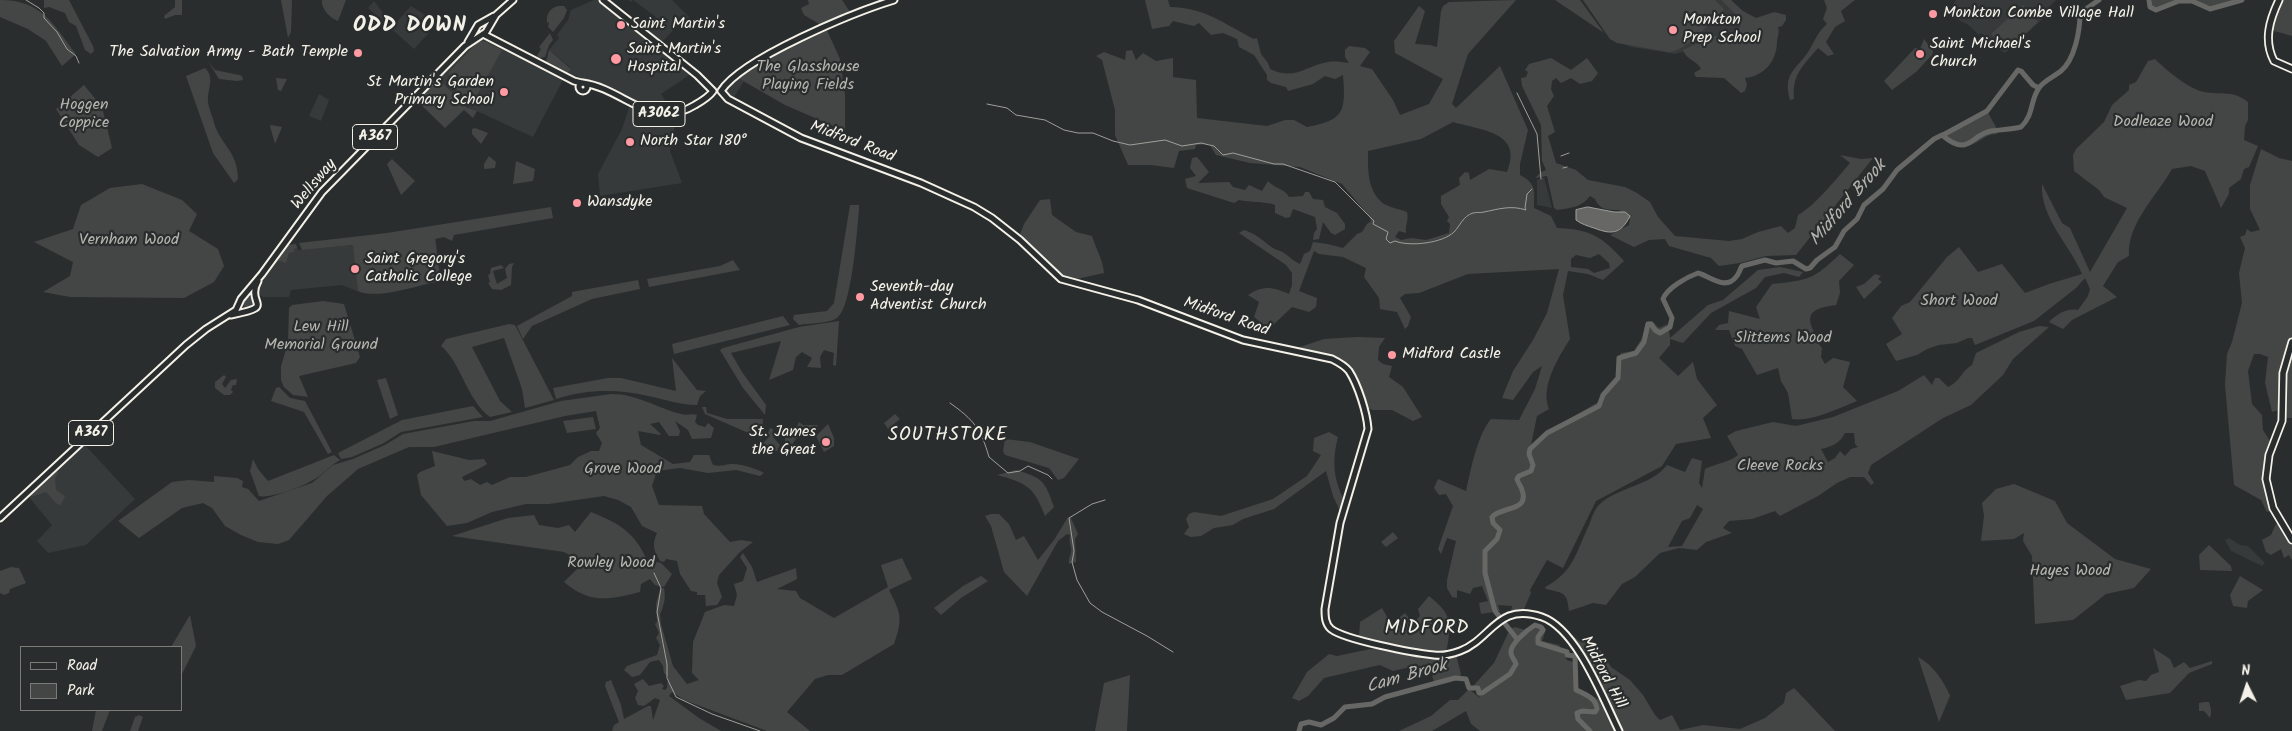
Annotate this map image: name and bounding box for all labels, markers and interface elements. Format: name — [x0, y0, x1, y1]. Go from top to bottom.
place label: Monkton Combe Village Hall — [1943, 4, 2134, 24]
marker: Monkton Combe Village Hall — [1927, 8, 1939, 20]
place label: Monkton Prep School — [1683, 11, 1761, 49]
district label: ODD DOWN — [352, 14, 468, 40]
place label: Saint Martin's — [631, 15, 725, 35]
marker: Saint Martin's — [615, 19, 627, 31]
marker: Monkton Prep School — [1667, 24, 1679, 36]
place label: Saint Michael's Church — [1930, 35, 2031, 73]
place label: Saint Martin's Hospital — [627, 40, 721, 78]
place label: The Salvation Army - Bath Temple — [109, 43, 348, 63]
marker: The Salvation Army - Bath Temple — [352, 47, 364, 59]
marker: Saint Michael's Church — [1914, 48, 1926, 60]
marker: Saint Martin's Hospital — [609, 52, 623, 66]
park label: The Glasshouse Playing Fields — [756, 58, 860, 96]
place label: St Martin's Garden Primary School — [367, 73, 494, 111]
marker: St Martin's Garden Primary School — [498, 86, 510, 98]
park label: Hoggen Coppice — [59, 96, 109, 134]
road number: A3062 — [633, 102, 685, 126]
park label: Dodleaze Wood — [2113, 113, 2213, 133]
street label: Midford Road — [807, 118, 897, 168]
road number: A367 — [352, 124, 398, 150]
place label: North Star 180° — [640, 132, 747, 152]
marker: North Star 180° — [624, 136, 636, 148]
street label: Wellsway — [288, 156, 342, 214]
water label: Midford Brook — [1806, 157, 1892, 251]
place label: Wansdyke — [587, 193, 653, 213]
marker: Wansdyke — [571, 197, 583, 209]
park label: Vernham Wood — [79, 231, 179, 251]
place label: Saint Gregory's Catholic College — [365, 250, 472, 288]
marker: Saint Gregory's Catholic College — [349, 263, 361, 275]
place label: Seventh-day Adventist Church — [870, 278, 986, 316]
marker: Seventh-day Adventist Church — [854, 291, 866, 303]
park label: Short Wood — [1920, 292, 1998, 312]
street label: Midford Road — [1181, 294, 1271, 342]
park label: Lew Hill Memorial Ground — [264, 318, 378, 356]
park label: Slittems Wood — [1735, 329, 1831, 349]
place label: Midford Castle — [1402, 345, 1501, 365]
marker: Midford Castle — [1386, 349, 1398, 361]
road number: A367 — [68, 420, 114, 446]
place label: St. James the Great — [749, 423, 816, 461]
district label: SOUTHSTOKE — [887, 426, 1009, 448]
marker: St. James the Great — [820, 436, 832, 448]
park label: Cleeve Rocks — [1737, 457, 1823, 477]
park label: Grove Wood — [584, 460, 662, 480]
park label: Rowley Wood — [567, 554, 655, 574]
park label: Hayes Wood — [2029, 562, 2111, 582]
district label: MIDFORD — [1384, 619, 1470, 641]
street label: Midford Hill — [1575, 633, 1629, 713]
legend — [20, 646, 182, 711]
text: Road — [67, 654, 97, 678]
water label: Cam Brook — [1364, 656, 1450, 700]
text: N — [2241, 660, 2251, 682]
north arrow — [2222, 661, 2272, 711]
text: Park — [67, 679, 94, 703]

